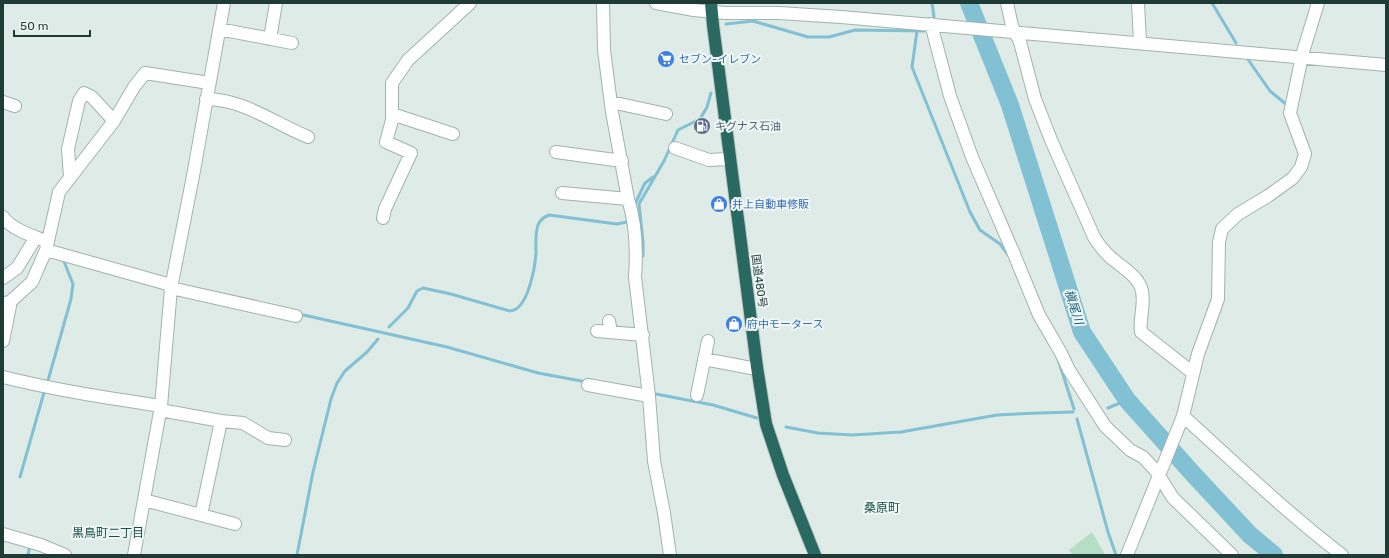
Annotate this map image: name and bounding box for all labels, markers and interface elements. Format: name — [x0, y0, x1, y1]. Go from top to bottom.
scale bar — [14, 12, 90, 38]
text: 50 m — [20, 19, 48, 33]
supermarket icon: セブン-イレブン — [656, 49, 676, 69]
place label: セブン-イレブン — [679, 53, 761, 66]
fuel station icon: キグナス石油 — [692, 116, 712, 136]
place label: キグナス石油 — [715, 120, 781, 133]
shop icon: 井上自動車修販 — [709, 194, 729, 214]
place label: 井上自動車修販 — [732, 198, 809, 211]
street label: 国道480号 — [749, 253, 769, 309]
water label: 槇尾川 — [1062, 288, 1087, 328]
shop icon: 府中モータース — [724, 314, 744, 334]
place label: 府中モータース — [747, 318, 823, 331]
district label: 桑原町 — [864, 501, 900, 515]
district label: 黒鳥町二丁目 — [72, 526, 144, 540]

